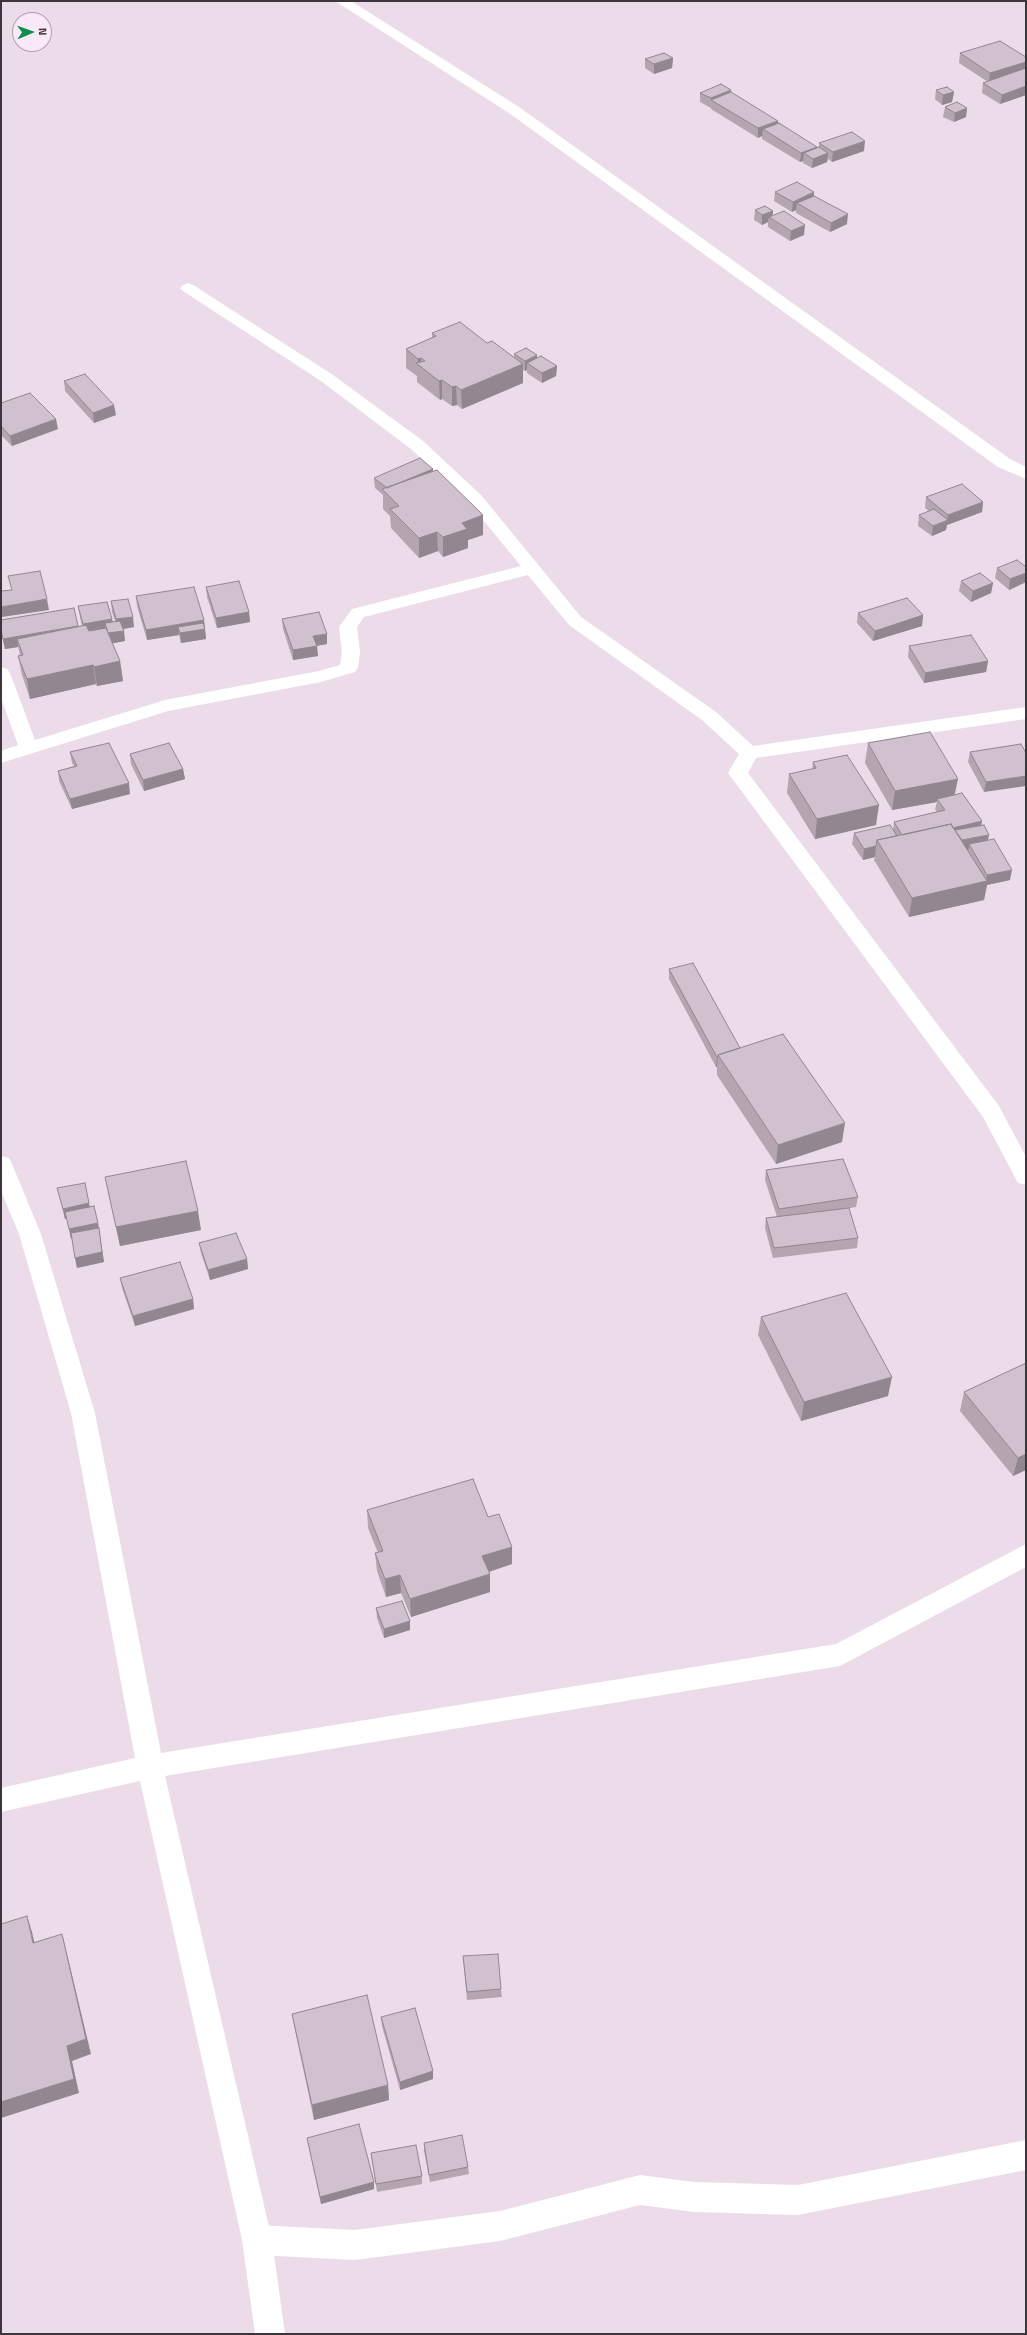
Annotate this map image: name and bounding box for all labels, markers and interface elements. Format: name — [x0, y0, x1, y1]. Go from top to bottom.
north arrow — [12, 12, 52, 52]
text: N — [35, 28, 51, 36]

